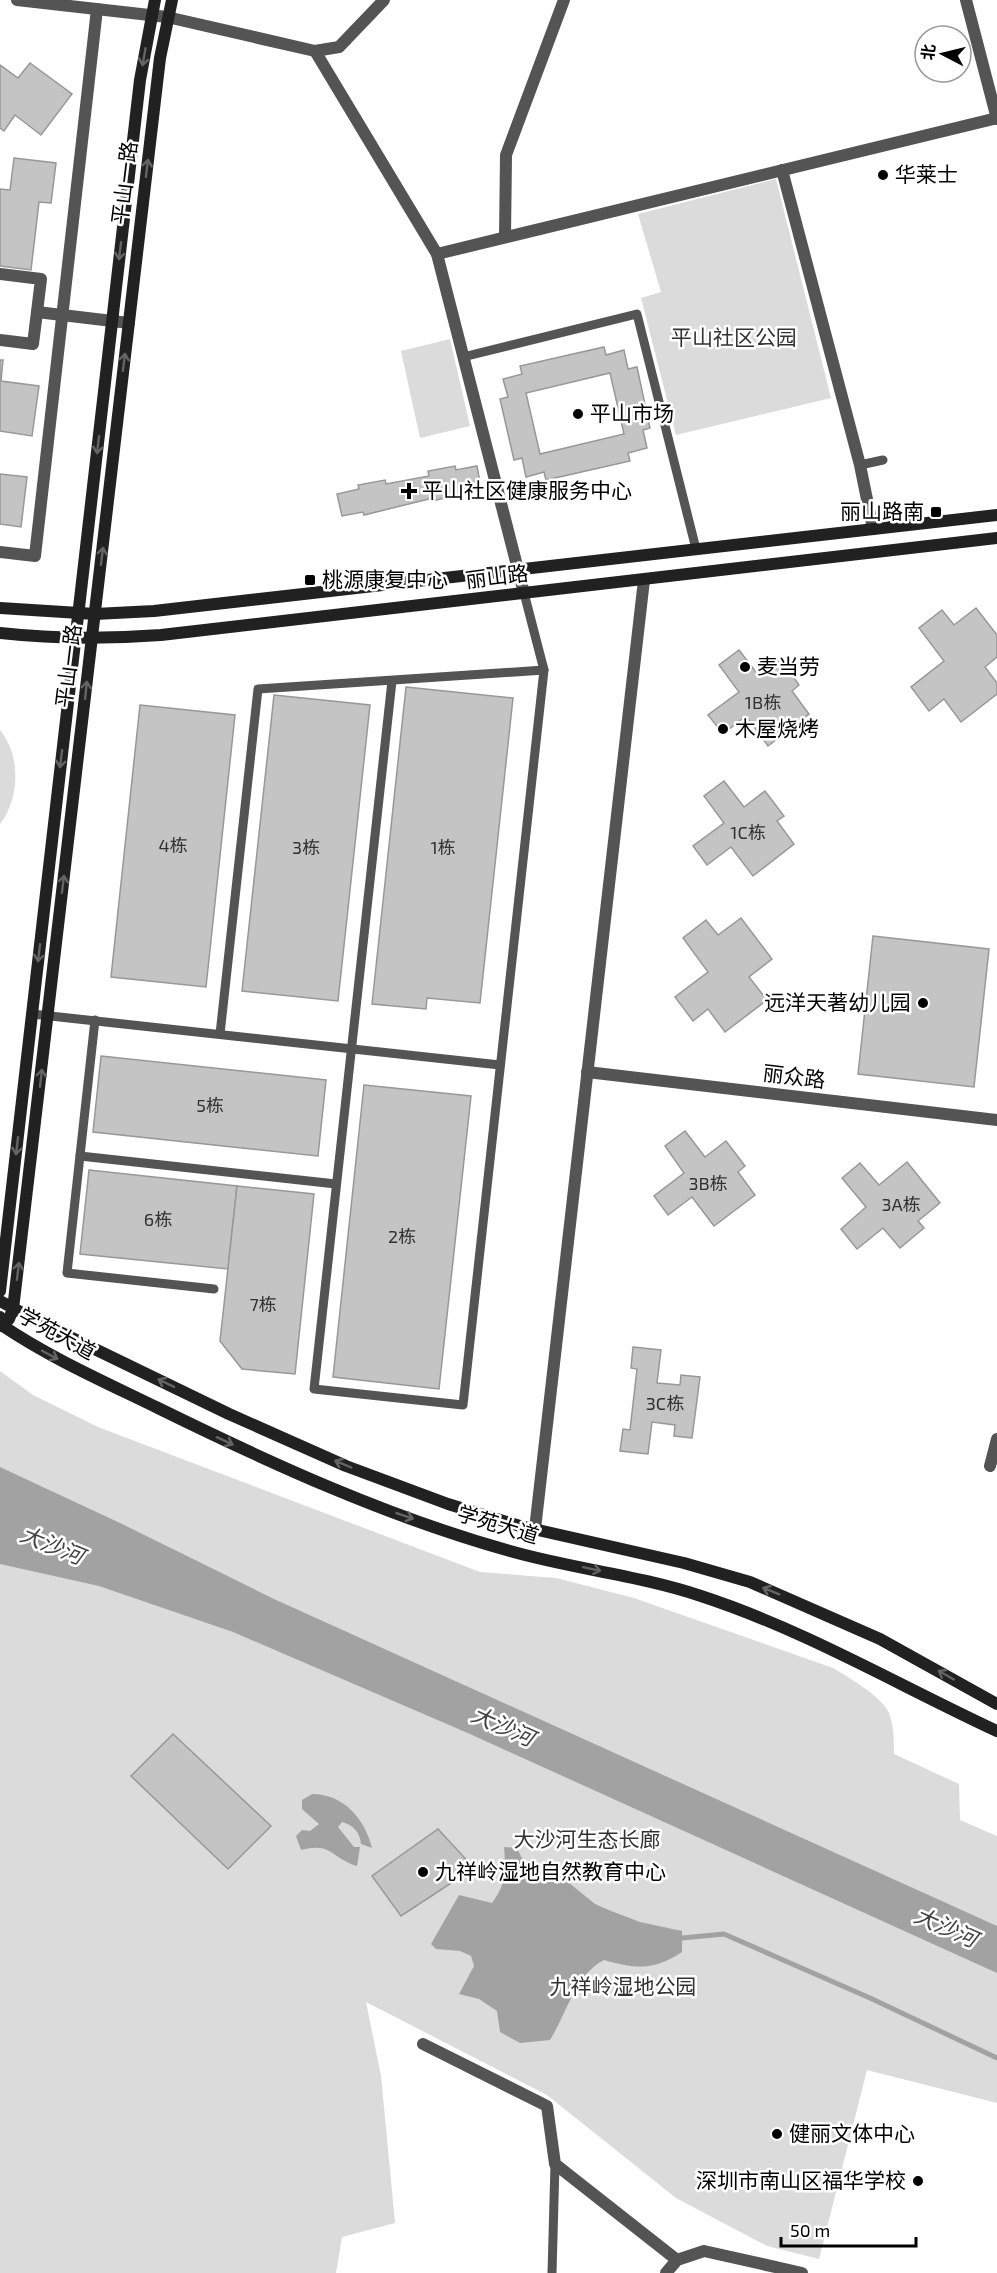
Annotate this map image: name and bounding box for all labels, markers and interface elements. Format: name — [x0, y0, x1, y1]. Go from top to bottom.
north arrow — [913, 24, 973, 84]
text: 北 — [917, 43, 938, 61]
one-way arrow — [138, 47, 149, 67]
street label: 平山一路 — [106, 140, 141, 226]
one-way arrow — [142, 159, 153, 179]
place label: 华莱士 — [895, 161, 958, 186]
marker: 华莱士 — [876, 168, 890, 182]
one-way arrow — [114, 240, 125, 260]
park label: 平山社区公园 — [671, 324, 797, 349]
one-way arrow — [119, 352, 130, 372]
place label: 平山市场 — [590, 400, 674, 425]
marker: 平山市场 — [571, 407, 585, 421]
one-way arrow — [92, 434, 103, 454]
place label: 平山社区健康服务中心 — [422, 477, 632, 502]
marker: 平山社区健康服务中心 — [400, 482, 418, 500]
place label: 丽山路南 — [840, 498, 924, 523]
marker: 丽山路南 — [929, 505, 943, 519]
one-way arrow — [96, 546, 107, 566]
street label: 丽山路 — [464, 559, 530, 592]
place label: 桃源康复中心 — [322, 566, 448, 591]
marker: 桃源康复中心 — [303, 573, 317, 587]
street label: 平山一路 — [50, 623, 85, 709]
place label: 麦当劳 — [757, 653, 820, 678]
marker: 麦当劳 — [738, 660, 752, 674]
one-way arrow — [81, 681, 92, 701]
house number: 1B栋 — [745, 691, 781, 713]
place label: 木屋烧烤 — [735, 715, 819, 740]
marker: 木屋烧烤 — [716, 722, 730, 736]
one-way arrow — [55, 749, 66, 768]
house number: 1C栋 — [730, 821, 766, 843]
house number: 4栋 — [158, 834, 188, 856]
house number: 3栋 — [292, 836, 320, 858]
house number: 1栋 — [430, 836, 456, 858]
one-way arrow — [58, 875, 69, 895]
one-way arrow — [33, 942, 44, 962]
place label: 远洋天著幼儿园 — [764, 989, 911, 1014]
marker: 远洋天著幼儿园 — [916, 996, 930, 1010]
street label: 丽众路 — [761, 1059, 827, 1092]
one-way arrow — [35, 1068, 46, 1088]
house number: 5栋 — [196, 1094, 224, 1116]
one-way arrow — [11, 1136, 22, 1156]
house number: 3B栋 — [688, 1172, 728, 1194]
house number: 3A栋 — [881, 1193, 921, 1215]
house number: 6栋 — [144, 1208, 172, 1230]
house number: 2栋 — [388, 1225, 416, 1247]
one-way arrow — [13, 1262, 24, 1282]
house number: 7栋 — [249, 1293, 277, 1315]
street label: 学苑大道 — [15, 1301, 101, 1364]
one-way arrow — [41, 1349, 59, 1361]
one-way arrow — [157, 1377, 175, 1389]
house number: 3C栋 — [646, 1392, 684, 1414]
one-way arrow — [215, 1435, 233, 1447]
one-way arrow — [334, 1458, 352, 1469]
street label: 学苑大道 — [455, 1499, 542, 1548]
one-way arrow — [395, 1511, 414, 1522]
water label: 大沙河 — [17, 1520, 92, 1570]
one-way arrow — [582, 1564, 601, 1575]
one-way arrow — [762, 1584, 781, 1595]
one-way arrow — [938, 1669, 955, 1681]
water label: 大沙河 — [468, 1700, 542, 1752]
park label: 大沙河生态长廊 — [514, 1826, 661, 1851]
place label: 九祥岭湿地自然教育中心 — [435, 1858, 666, 1883]
marker: 九祥岭湿地自然教育中心 — [416, 1865, 430, 1879]
water label: 大沙河 — [911, 1901, 985, 1953]
park label: 九祥岭湿地公园 — [550, 1973, 697, 1998]
place label: 健丽文体中心 — [789, 2120, 915, 2145]
marker: 健丽文体中心 — [770, 2127, 784, 2141]
place label: 深圳市南山区福华学校 — [696, 2167, 906, 2192]
marker: 深圳市南山区福华学校 — [911, 2174, 925, 2188]
scale bar — [781, 2210, 916, 2248]
text: 50 m — [790, 2219, 830, 2241]

